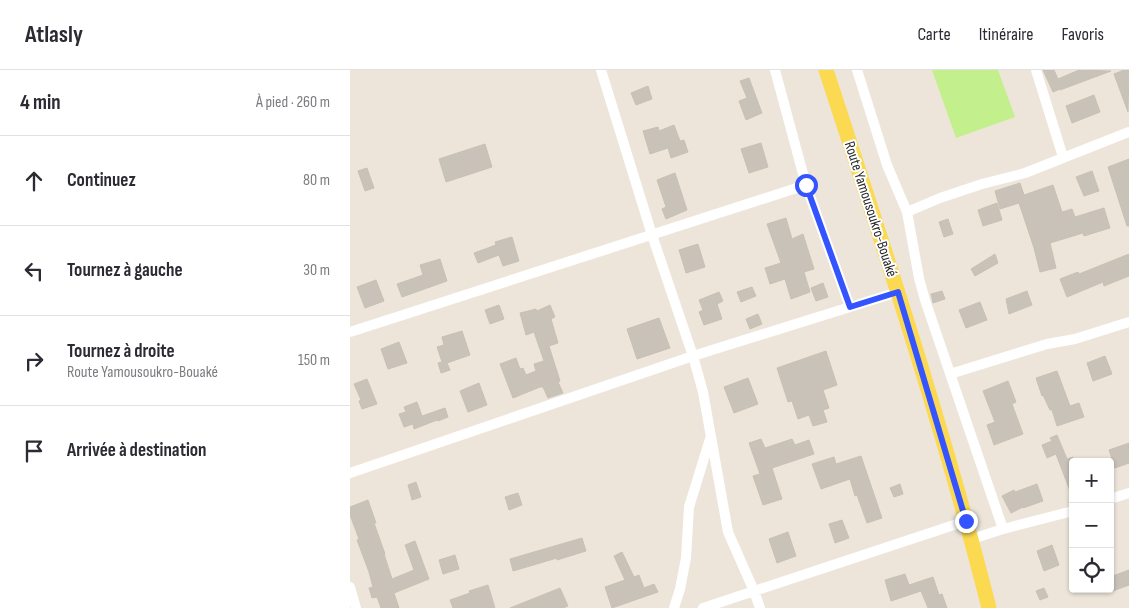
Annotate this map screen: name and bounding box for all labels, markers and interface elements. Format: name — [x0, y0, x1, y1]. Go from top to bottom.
text: Atlasly — [25, 20, 83, 49]
text: Carte — [917, 24, 951, 45]
text: Itinéraire — [979, 24, 1033, 45]
text: Favoris — [1061, 24, 1104, 45]
text: 4 min — [20, 90, 61, 115]
text: À pied · 260 m — [256, 93, 330, 112]
street label: Route Yamousoukro-Bouaké — [840, 139, 901, 279]
icon: ahead — [20, 167, 48, 195]
text: Continuez — [67, 169, 136, 192]
text: 80 m — [303, 171, 330, 190]
route start — [795, 174, 818, 197]
icon: left — [20, 257, 48, 285]
text: Tournez à gauche — [67, 259, 183, 282]
text: 30 m — [303, 261, 330, 280]
text: Tournez à droite — [67, 340, 175, 363]
icon: right — [20, 347, 48, 375]
text: 150 m — [298, 351, 330, 370]
text: Route Yamousoukro-Bouaké — [67, 363, 218, 382]
icon: arrive — [20, 437, 48, 465]
text: Arrivée à destination — [67, 439, 207, 462]
map controls — [1069, 458, 1114, 593]
button: + — [1069, 458, 1114, 503]
button: − — [1069, 503, 1114, 548]
route end — [955, 510, 978, 533]
button: locate — [1069, 548, 1114, 593]

